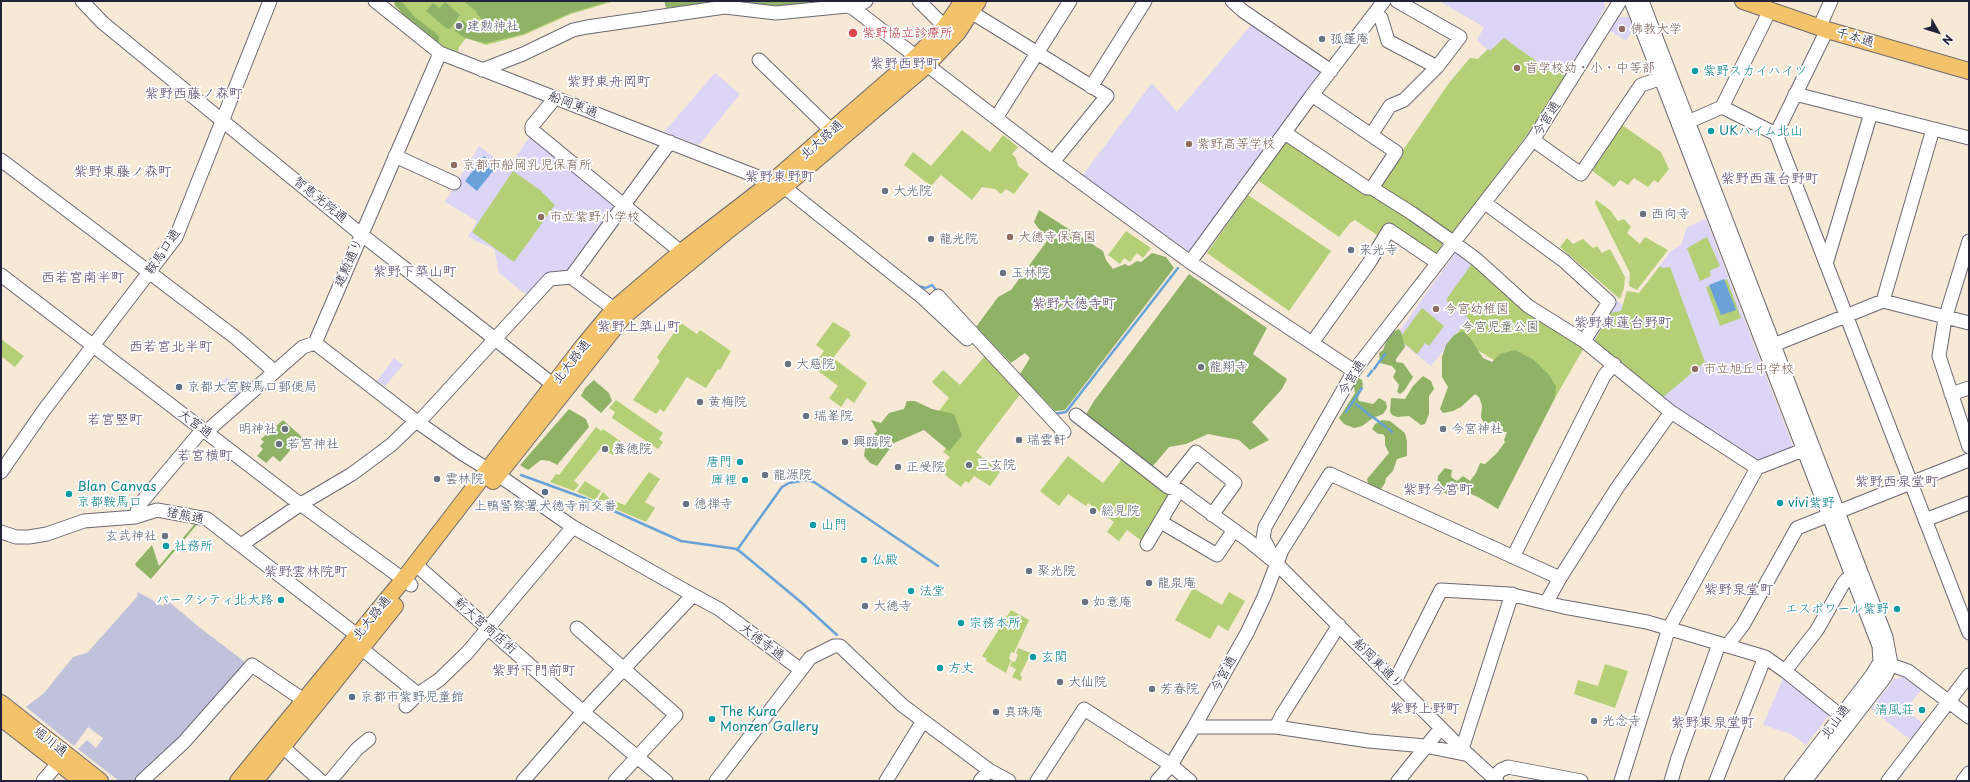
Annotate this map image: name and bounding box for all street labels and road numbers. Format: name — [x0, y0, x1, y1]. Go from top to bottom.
street label: 千本通 — [1834, 25, 1876, 51]
street label: 船岡東通 — [546, 88, 600, 122]
street label: 今宮通 — [1530, 98, 1564, 140]
street label: 北大路通 — [797, 117, 847, 163]
street label: 智恵光院通 — [290, 173, 350, 227]
street label: 鞍馬口通 — [142, 226, 184, 278]
street label: 建勲通り — [331, 236, 367, 290]
street label: 北大路通 — [550, 337, 594, 387]
street label: 今宮通 — [1335, 357, 1369, 399]
street label: 大宮通 — [175, 406, 215, 442]
street label: 猪熊通 — [164, 504, 206, 528]
street label: 北大路通 — [350, 593, 394, 643]
street label: 新大宮商店街 — [450, 595, 520, 657]
street label: 大徳寺通 — [737, 620, 787, 664]
street label: 船岡東通り — [1350, 636, 1406, 692]
street label: 今宮通 — [1208, 653, 1240, 695]
street label: 北山通 — [1818, 702, 1854, 742]
street label: 堀川通 — [30, 724, 70, 760]

